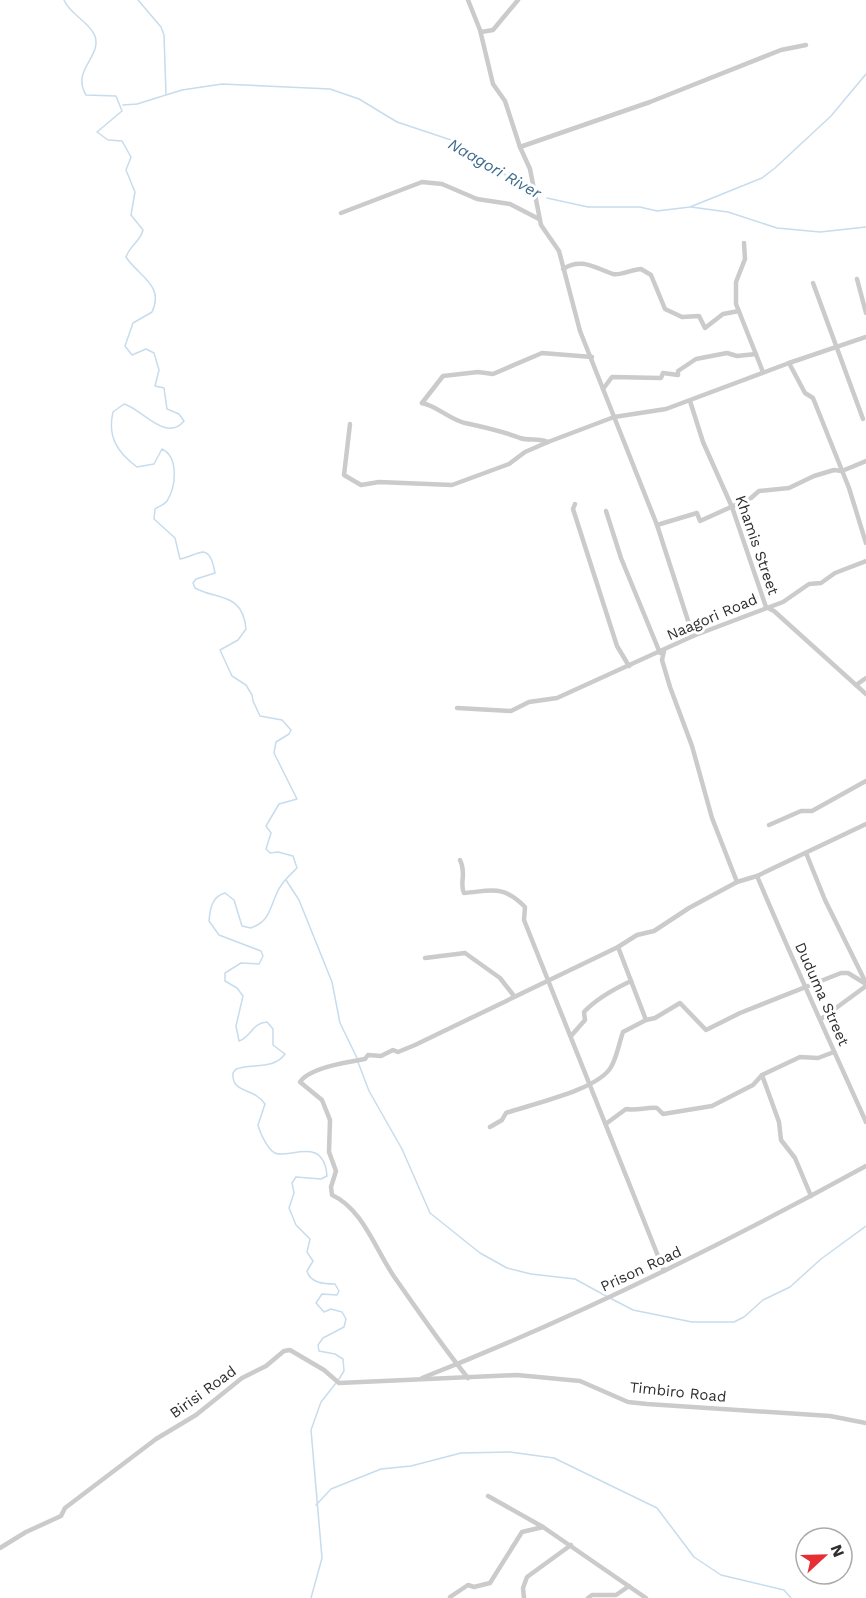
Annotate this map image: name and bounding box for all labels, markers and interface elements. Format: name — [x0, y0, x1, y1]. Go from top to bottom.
water label: Naagori River — [445, 134, 545, 203]
street label: Khamis Street — [732, 493, 783, 598]
street label: Naagori Road — [664, 590, 760, 644]
street label: Duduma Street — [791, 939, 853, 1049]
street label: Prison Road — [598, 1242, 684, 1296]
street label: Birisi Road — [166, 1362, 240, 1422]
street label: Timbiro Road — [629, 1378, 727, 1406]
north arrow — [794, 1526, 854, 1586]
text: N — [826, 1542, 848, 1560]

